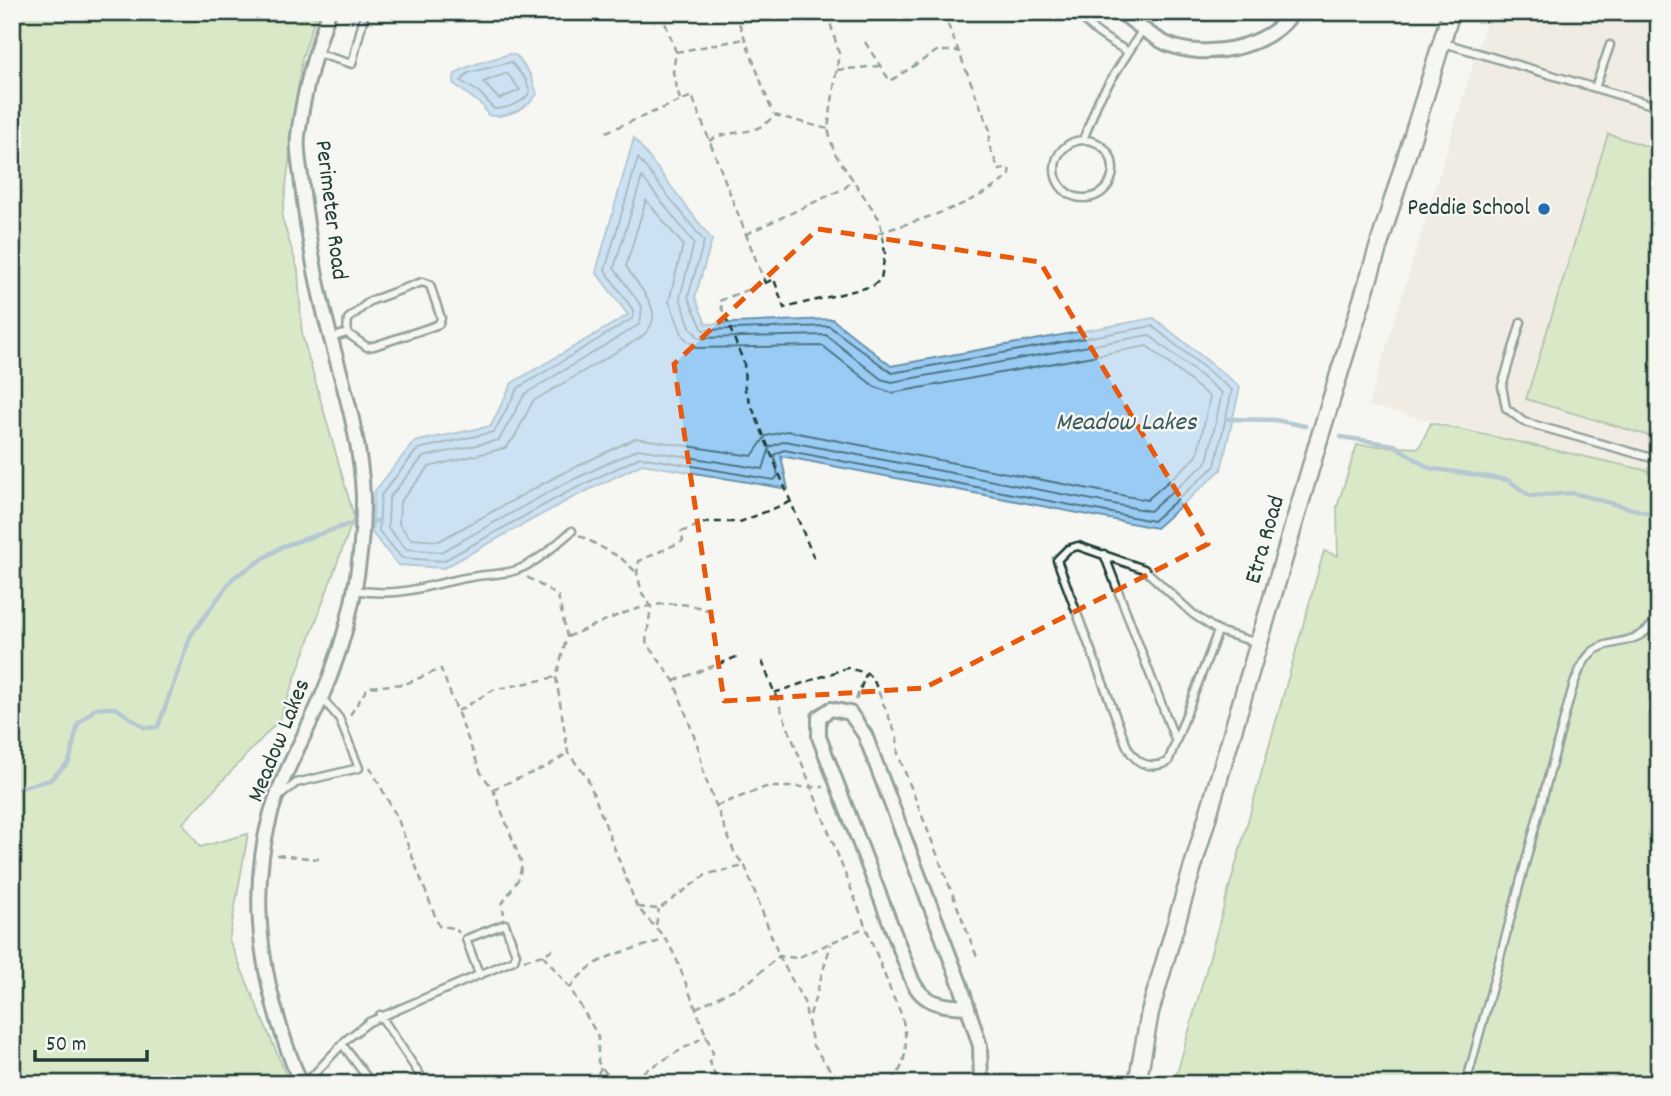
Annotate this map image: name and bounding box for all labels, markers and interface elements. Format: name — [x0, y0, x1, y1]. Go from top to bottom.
street label: Perimeter Road — [305, 138, 355, 282]
place label: Peddie School — [1407, 192, 1530, 226]
marker: Peddie School — [1536, 201, 1552, 217]
water label: Meadow Lakes — [1055, 405, 1198, 442]
street label: Etra Road — [1237, 492, 1295, 588]
street label: Meadow Lakes — [240, 674, 320, 808]
scale bar — [35, 1019, 147, 1063]
text: 50 m — [46, 1031, 86, 1061]

